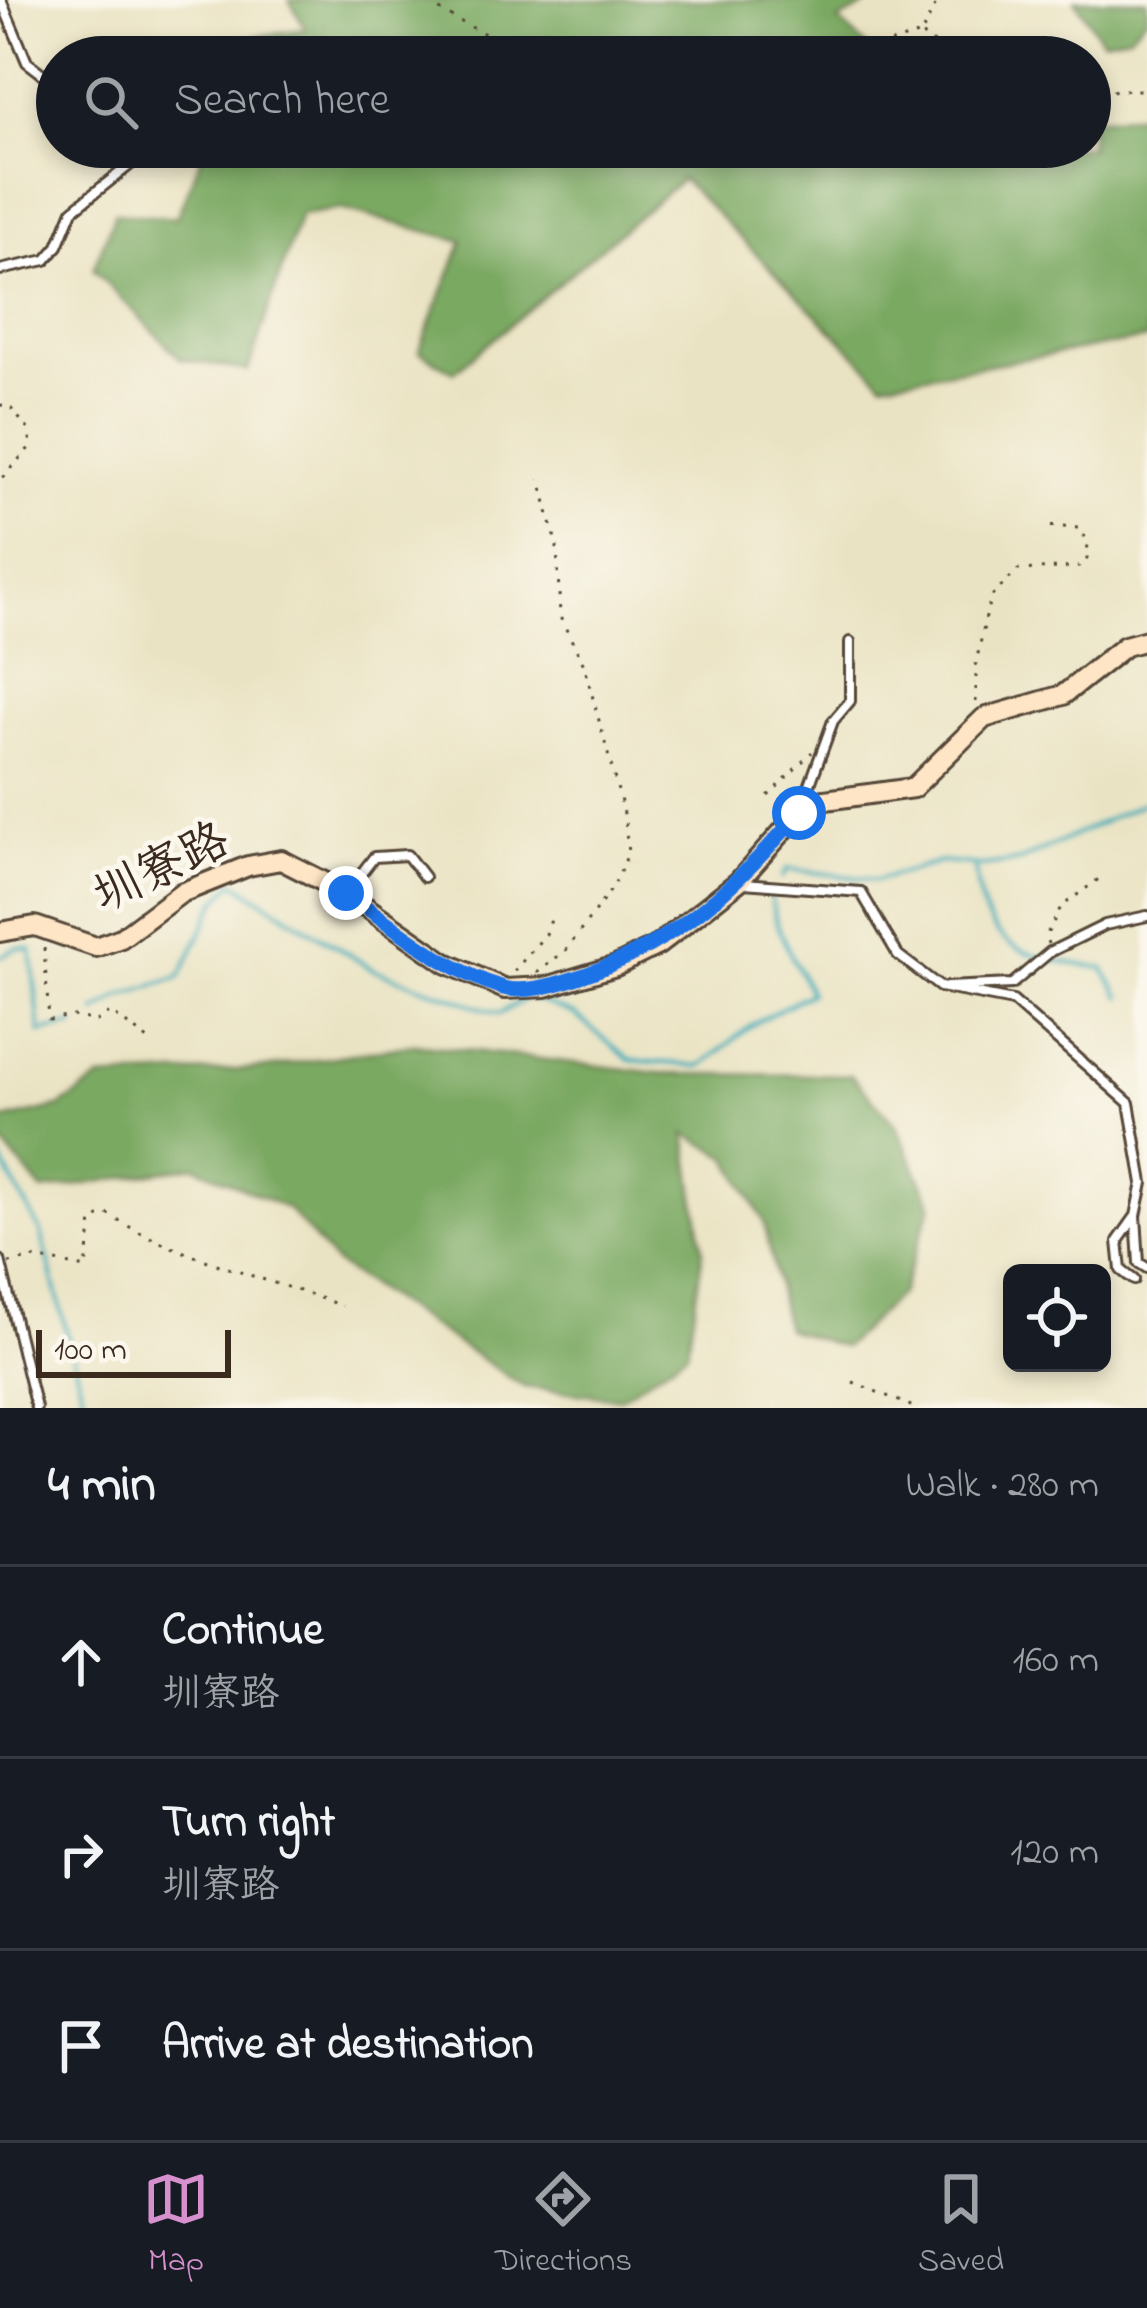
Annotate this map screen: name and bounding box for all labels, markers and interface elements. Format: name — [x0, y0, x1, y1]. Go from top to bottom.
search box — [36, 36, 1111, 168]
icon: search — [78, 69, 144, 135]
text: Search here — [174, 69, 390, 135]
route start — [772, 786, 826, 840]
street label: 圳寮路 — [82, 807, 242, 933]
route end — [319, 866, 373, 920]
map controls — [1003, 1264, 1111, 1372]
button: locate — [1003, 1264, 1111, 1372]
scale bar — [36, 1324, 231, 1377]
text: 100 m — [54, 1327, 127, 1375]
text: 4 min — [48, 1449, 156, 1524]
text: Walk · 280 m — [905, 1458, 1099, 1515]
text: Continue — [162, 1599, 323, 1665]
icon: ahead — [48, 1629, 114, 1695]
text: 160 m — [1013, 1633, 1099, 1690]
text: 圳寮路 — [162, 1667, 279, 1724]
text: Turn right — [162, 1791, 335, 1857]
icon: right — [48, 1821, 114, 1887]
text: 120 m — [1010, 1825, 1099, 1882]
text: 圳寮路 — [162, 1859, 279, 1916]
icon: arrive — [48, 2013, 114, 2079]
text: Arrive at destination — [162, 2013, 533, 2079]
tab: Map — [143, 2166, 209, 2286]
tab: Directions — [495, 2166, 632, 2286]
tab: Saved — [918, 2166, 1004, 2286]

